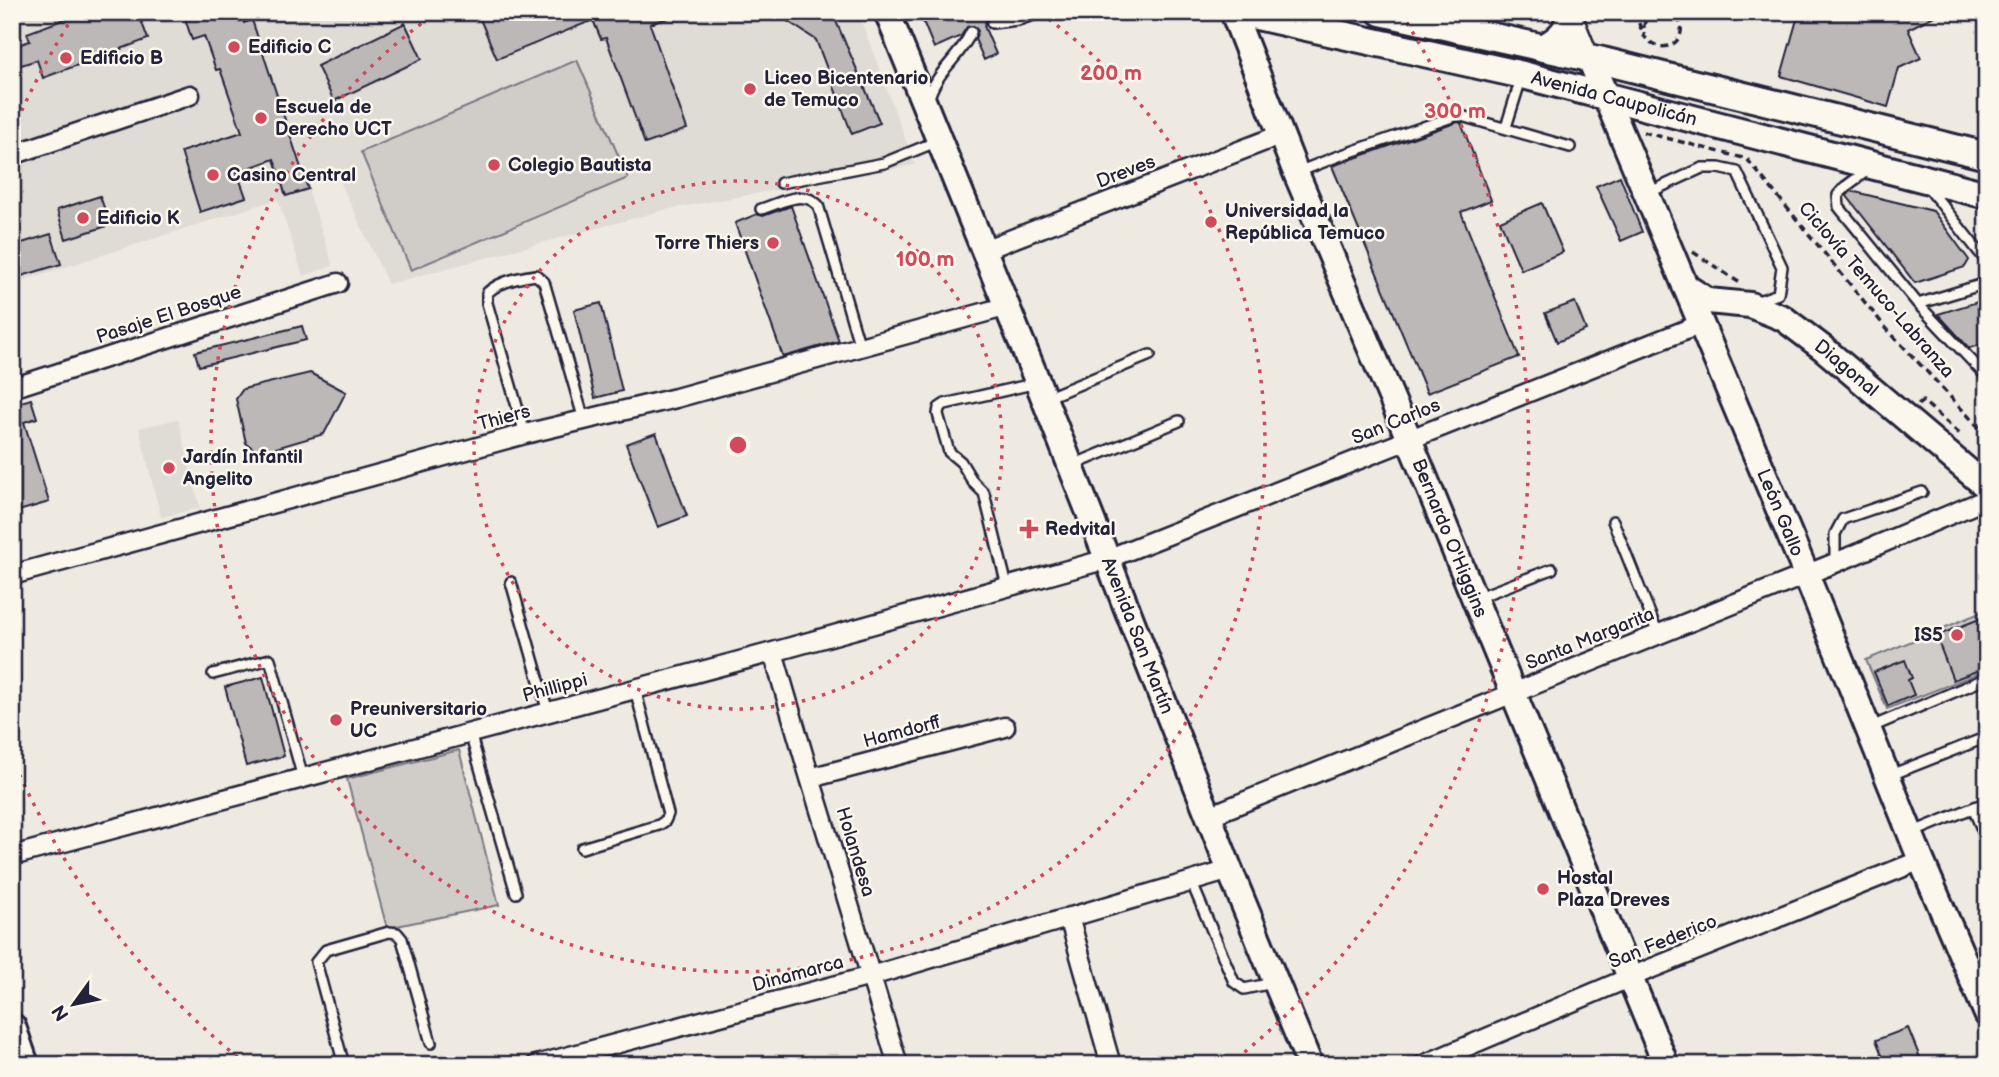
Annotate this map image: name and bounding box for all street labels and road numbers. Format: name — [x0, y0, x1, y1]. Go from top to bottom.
street label: Avenida Caupolicán — [1529, 66, 1699, 131]
street label: Dreves — [1093, 150, 1159, 194]
street label: Ciclovía Temuco-Labranza — [1793, 197, 1959, 383]
street label: Pasaje El Bosque — [94, 281, 244, 349]
street label: Diagonal — [1810, 335, 1883, 402]
street label: San Carlos — [1348, 394, 1444, 450]
street label: Thiers — [475, 400, 533, 436]
street label: Bernardo O'Higgins — [1407, 455, 1493, 621]
street label: León Gallo — [1752, 466, 1809, 560]
street label: Avenida San Martín — [1096, 554, 1179, 717]
street label: Santa Margarita — [1522, 603, 1658, 675]
street label: Phillippi — [520, 668, 590, 708]
street label: Hamdorff — [861, 710, 944, 753]
street label: Holandesa — [830, 804, 880, 900]
street label: San Federico — [1606, 910, 1720, 974]
street label: Dinamarca — [750, 951, 846, 997]

